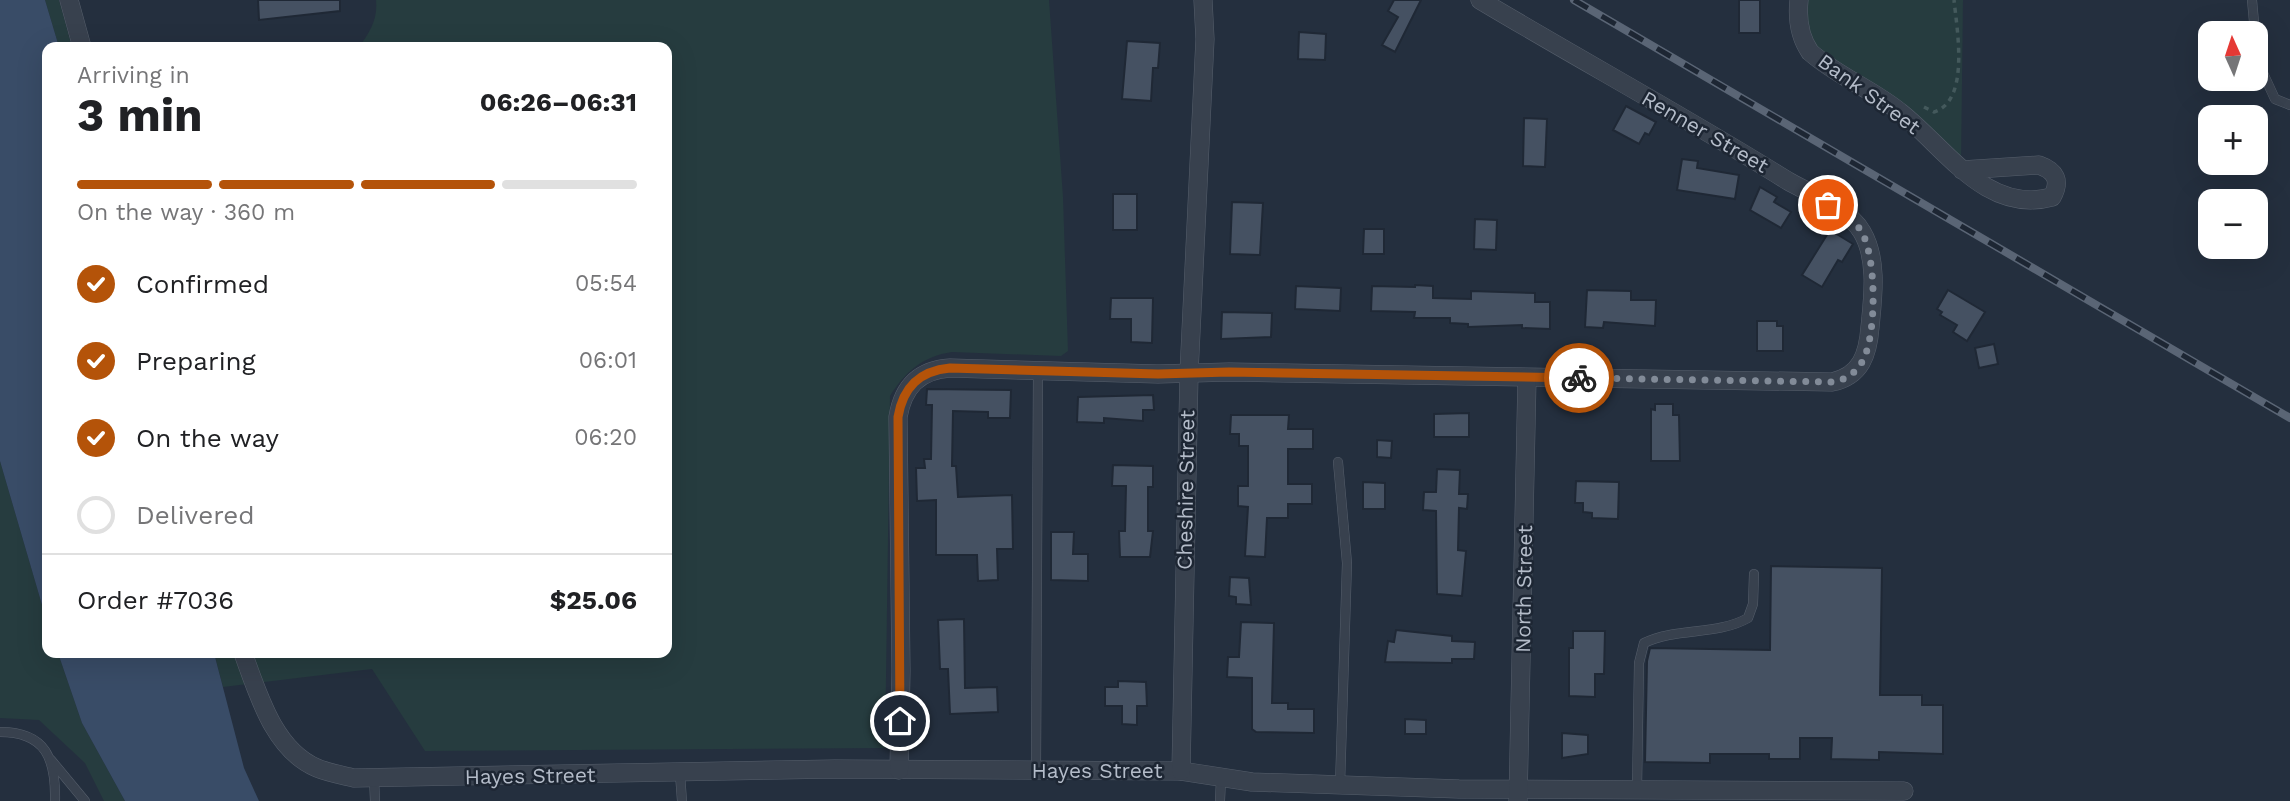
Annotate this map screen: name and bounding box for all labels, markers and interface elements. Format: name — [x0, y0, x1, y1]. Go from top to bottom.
north arrow — [2198, 21, 2268, 91]
map controls — [2198, 21, 2268, 259]
street label: Bank Street — [1813, 48, 1926, 139]
text: Arriving in — [77, 62, 190, 89]
street label: Renner Street — [1637, 85, 1773, 178]
text: 06:26–06:31 — [480, 87, 637, 117]
text: 3 min — [77, 88, 203, 142]
button: + — [2198, 105, 2268, 175]
pin — [1798, 175, 1858, 235]
icon: bag — [1809, 186, 1847, 224]
button: − — [2198, 189, 2268, 259]
text: On the way · 360 m — [77, 199, 295, 226]
icon: check — [77, 265, 115, 303]
text: Confirmed — [136, 269, 269, 299]
text: 05:54 — [575, 270, 637, 297]
icon: check — [77, 342, 115, 380]
courier — [1544, 343, 1614, 413]
text: Preparing — [136, 346, 256, 376]
text: 06:01 — [579, 347, 637, 374]
icon: bike — [1560, 359, 1598, 397]
street label: Cheshire Street — [1172, 410, 1199, 570]
icon: check — [77, 419, 115, 457]
text: On the way — [136, 423, 279, 453]
text: 06:20 — [574, 424, 637, 451]
text: Delivered — [136, 500, 255, 530]
street label: North Street — [1510, 525, 1537, 653]
text: Order #7036 — [77, 585, 234, 615]
text: $25.06 — [550, 585, 637, 615]
pin — [870, 691, 930, 751]
icon: home — [881, 702, 919, 740]
street label: Hayes Street — [1032, 758, 1163, 783]
street label: Hayes Street — [464, 762, 596, 789]

